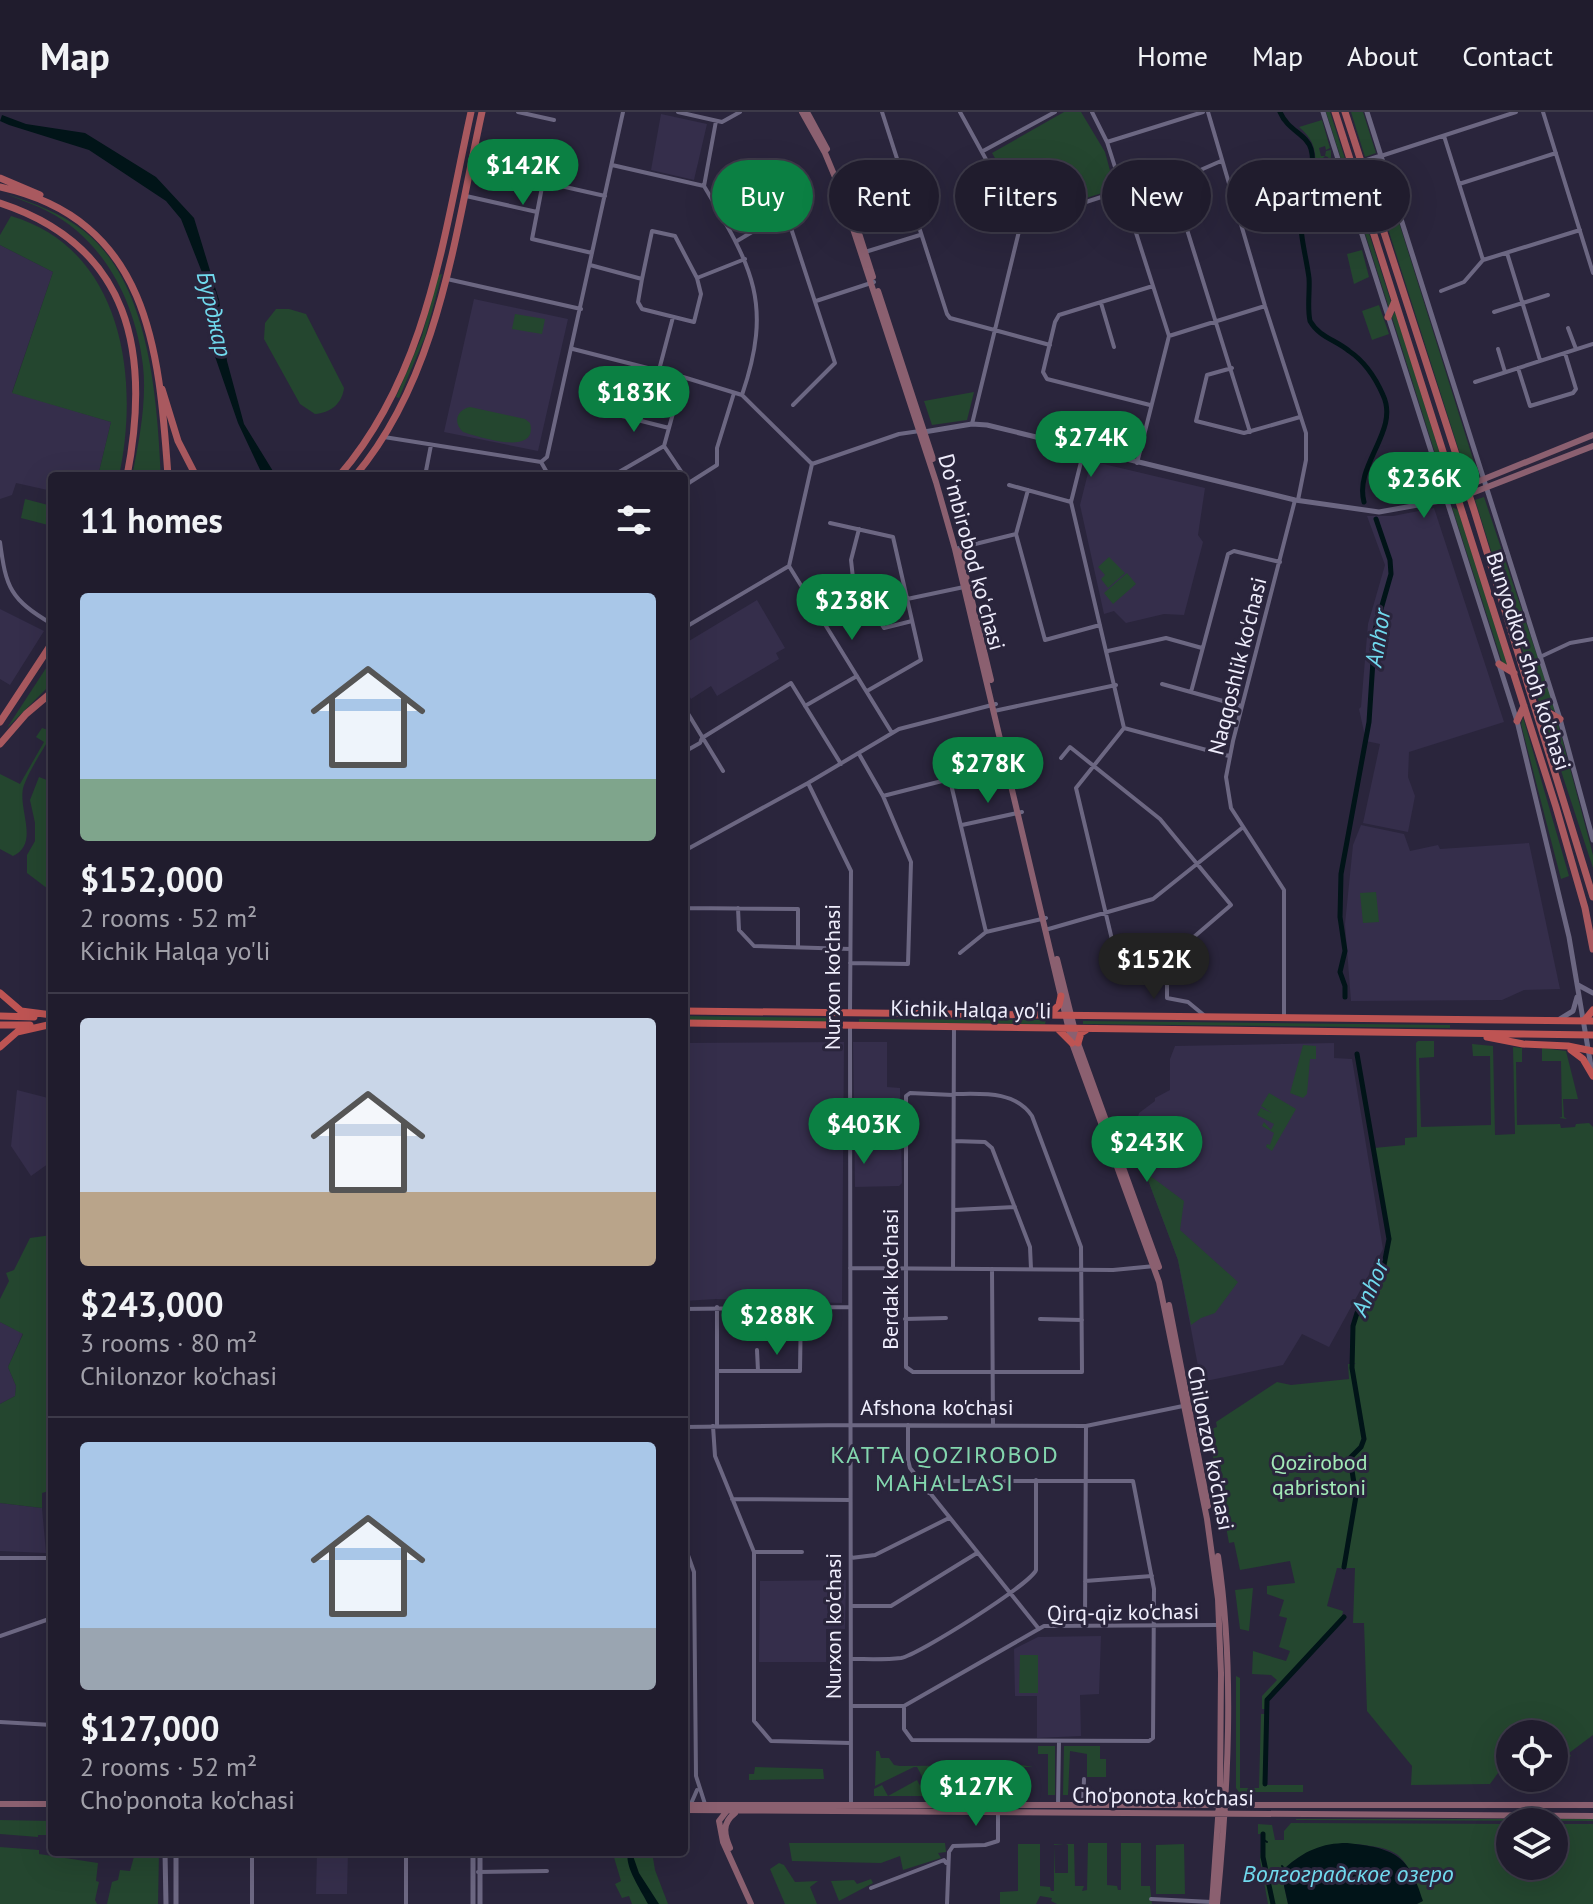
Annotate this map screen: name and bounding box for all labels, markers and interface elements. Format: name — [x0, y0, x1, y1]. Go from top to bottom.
text: Map — [40, 31, 110, 80]
text: Home — [1137, 37, 1208, 74]
text: Map — [1252, 37, 1303, 74]
text: About — [1347, 37, 1418, 74]
text: Contact — [1462, 37, 1553, 74]
pin: $142K — [467, 139, 579, 207]
text: $142K — [485, 148, 561, 181]
chip: Buy — [712, 160, 813, 232]
chip: Rent — [829, 160, 939, 232]
chip: Filters — [955, 160, 1086, 232]
chip: New — [1102, 160, 1211, 232]
chip: Apartment — [1227, 160, 1410, 232]
water label: Бурджар — [190, 268, 239, 360]
pin: $183K — [578, 366, 690, 434]
text: $183K — [596, 375, 672, 408]
pin: $274K — [1035, 411, 1147, 479]
text: $274K — [1053, 420, 1129, 453]
street label: Doʻmbirobod koʻchasi — [932, 451, 1012, 653]
pin: $236K — [1368, 452, 1480, 520]
text: $236K — [1386, 461, 1462, 494]
text: 11 homes — [80, 498, 223, 542]
icon: filters — [612, 498, 656, 542]
street label: Bunyodkor shoh ko'chasi — [1480, 548, 1578, 774]
pin: $238K — [796, 574, 908, 642]
street label: Naqqoshlik ko'chasi — [1201, 574, 1273, 758]
text: $238K — [814, 583, 890, 616]
water label: Anhor — [1357, 605, 1398, 670]
icon: home — [296, 645, 440, 789]
pin: $278K — [932, 737, 1044, 805]
text: $278K — [950, 746, 1026, 779]
text: $152,000 — [80, 857, 224, 901]
text: 2 rooms · 52 m² — [80, 901, 257, 934]
street label: Nurxon ko'chasi — [818, 904, 846, 1050]
pin: $152K — [1098, 933, 1210, 1001]
text: Kichik Halqa yo'li — [80, 934, 270, 967]
text: $152K — [1116, 942, 1192, 975]
street label: Kichik Halqa yo'li — [890, 994, 1052, 1024]
icon: home — [296, 1070, 440, 1214]
pin: $403K — [808, 1098, 920, 1166]
text: $403K — [826, 1107, 902, 1140]
pin: $243K — [1091, 1116, 1203, 1184]
text: $243K — [1109, 1125, 1185, 1158]
street label: Berdak ko'chasi — [876, 1208, 904, 1350]
water label: Anhor — [1343, 1253, 1396, 1322]
text: $243,000 — [80, 1282, 224, 1326]
pin: $288K — [721, 1289, 833, 1357]
text: $288K — [739, 1298, 815, 1331]
text: 3 rooms · 80 m² — [80, 1326, 257, 1359]
text: Chilonzor ko'chasi — [80, 1359, 277, 1392]
street label: Chilonzor ko'chasi — [1181, 1363, 1241, 1533]
street label: Afshona ko'chasi — [860, 1393, 1014, 1421]
district label: KATTA QOZIROBOD MAHALLASI — [830, 1439, 1060, 1498]
park label: Qozirobod qabristoni — [1271, 1448, 1368, 1501]
icon: home — [296, 1494, 440, 1638]
street label: Nurxon ko'chasi — [819, 1553, 847, 1699]
street label: Qirq-qiz ko'chasi — [1047, 1597, 1199, 1627]
text: $127,000 — [80, 1706, 219, 1750]
map controls — [1496, 1720, 1568, 1880]
button: locate — [1496, 1720, 1568, 1792]
text: 2 rooms · 52 m² — [80, 1750, 257, 1783]
pin: $127K — [920, 1760, 1032, 1828]
text: $127K — [938, 1769, 1014, 1802]
street label: Cho'ponota ko'chasi — [1072, 1780, 1254, 1812]
text: Cho'ponota ko'chasi — [80, 1783, 295, 1816]
button: layers — [1496, 1808, 1568, 1880]
water label: Волгоградское озеро — [1242, 1858, 1454, 1889]

